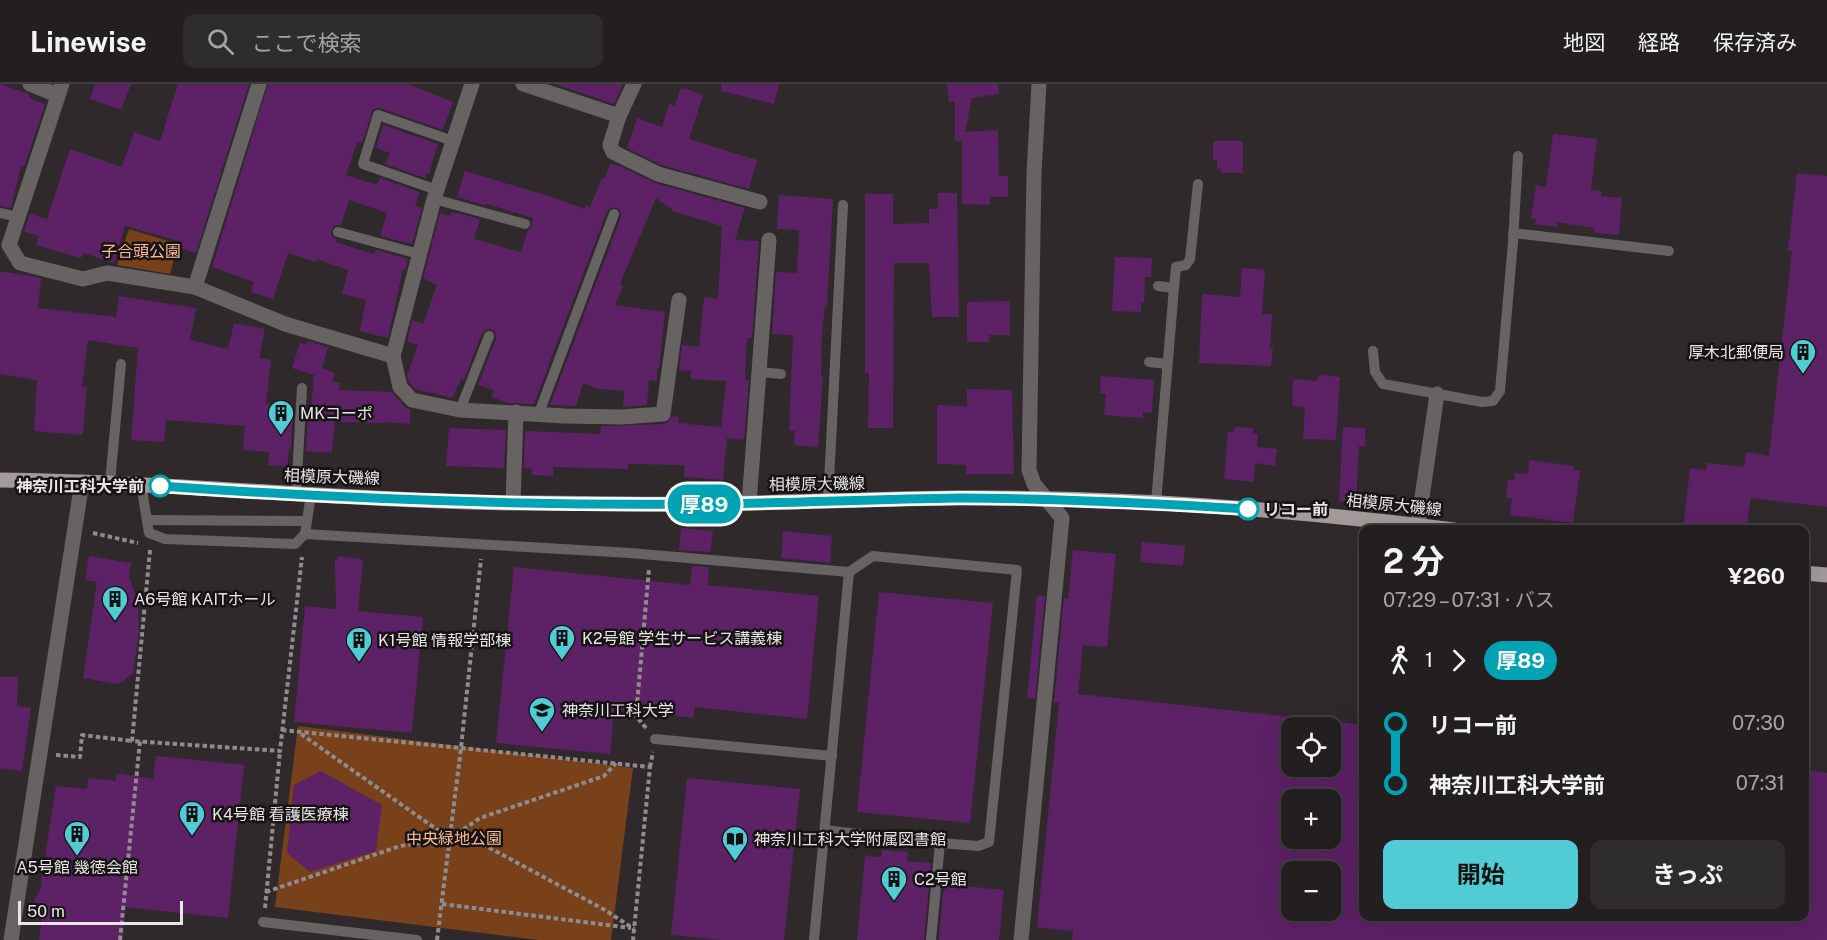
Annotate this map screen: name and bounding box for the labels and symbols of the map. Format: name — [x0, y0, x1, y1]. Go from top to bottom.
park label: 子合頭公園 — [101, 242, 181, 261]
building icon: 厚木北郵便局 — [1788, 337, 1818, 375]
place label: 厚木北郵便局 — [1688, 343, 1784, 362]
building icon: MKコーポ — [266, 398, 296, 436]
place label: MKコーポ — [300, 404, 373, 423]
street label: 相模原大磯線 — [284, 466, 380, 488]
street label: 相模原大磯線 — [769, 474, 865, 494]
marker: 神奈川工科大学前 — [149, 475, 171, 497]
place label: 神奈川工科大学前 — [16, 477, 144, 496]
line badge: 厚89 — [670, 484, 738, 524]
street label: 相模原大磯線 — [1345, 491, 1443, 519]
marker: リコー前 — [1237, 498, 1259, 520]
place label: リコー前 — [1264, 500, 1328, 519]
building icon: A6号館 KAITホール — [100, 584, 130, 622]
place label: A6号館 KAITホール — [134, 590, 276, 609]
building icon: K2号館 学生サービス講義棟 — [547, 623, 577, 661]
building icon: K1号館 情報学部棟 — [344, 625, 374, 663]
place label: K2号館 学生サービス講義棟 — [582, 629, 782, 648]
place label: K1号館 情報学部棟 — [378, 631, 511, 650]
school or university icon: 神奈川工科大学 — [527, 695, 557, 733]
place label: 神奈川工科大学 — [562, 701, 674, 720]
building icon: K4号館 看護医療棟 — [177, 799, 207, 837]
place label: K4号館 看護医療棟 — [212, 805, 349, 824]
building icon: A5号館 幾徳会館 — [62, 819, 92, 857]
library icon: 神奈川工科大学附属図書館 — [720, 824, 750, 862]
park label: 中央緑地公園 — [406, 829, 502, 848]
place label: 神奈川工科大学附属図書館 — [754, 830, 946, 849]
place label: A5号館 幾徳会館 — [16, 858, 138, 877]
building icon: C2号館 — [879, 864, 909, 902]
place label: C2号館 — [914, 870, 967, 889]
scale bar — [18, 898, 183, 926]

